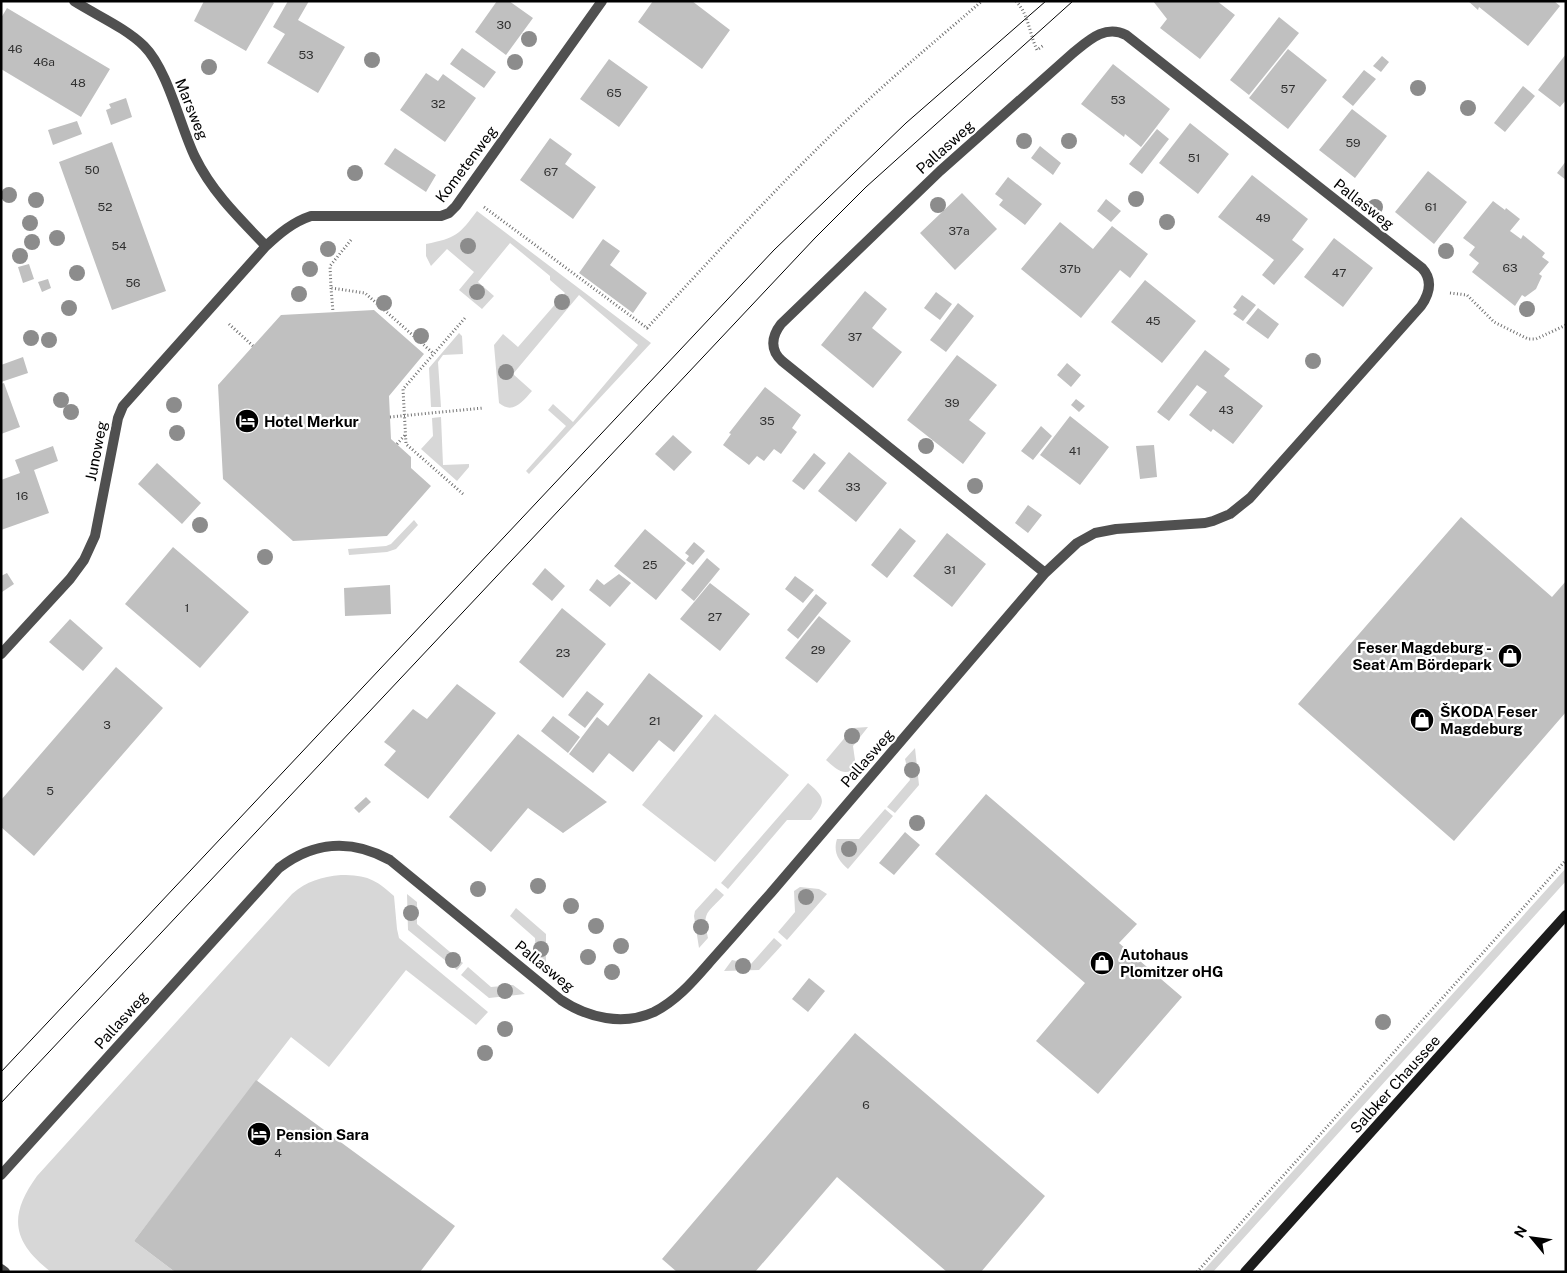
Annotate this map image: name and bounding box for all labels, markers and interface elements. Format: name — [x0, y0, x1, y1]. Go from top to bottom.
house number: 30 — [497, 18, 511, 32]
house number: 46 — [7, 42, 23, 56]
house number: 53 — [298, 48, 314, 62]
house number: 46a — [33, 55, 55, 69]
house number: 48 — [70, 76, 86, 90]
street label: Marsweg — [172, 76, 212, 142]
house number: 57 — [1281, 82, 1295, 96]
house number: 65 — [606, 86, 622, 100]
house number: 53 — [1110, 93, 1126, 107]
house number: 32 — [431, 97, 445, 111]
street label: Pallasweg — [913, 117, 977, 177]
street label: Kometenweg — [432, 122, 500, 206]
house number: 59 — [1345, 136, 1361, 150]
house number: 51 — [1188, 151, 1200, 165]
house number: 50 — [84, 163, 100, 177]
house number: 67 — [544, 165, 558, 179]
street label: Pallasweg — [1331, 175, 1397, 233]
house number: 52 — [98, 200, 112, 214]
house number: 61 — [1425, 200, 1437, 214]
house number: 49 — [1255, 211, 1271, 225]
house number: 37a — [948, 224, 970, 238]
house number: 54 — [111, 239, 127, 253]
house number: 63 — [1503, 261, 1517, 275]
house number: 37b — [1059, 262, 1081, 276]
house number: 47 — [1332, 266, 1346, 280]
house number: 56 — [125, 276, 141, 290]
house number: 45 — [1145, 314, 1161, 328]
house number: 37 — [848, 330, 862, 344]
house number: 39 — [945, 396, 959, 410]
house number: 43 — [1218, 403, 1234, 417]
hotel icon: Hotel Merkur — [234, 408, 260, 434]
place label: Hotel Merkur — [264, 413, 359, 430]
house number: 35 — [759, 414, 775, 428]
street label: Junoweg — [82, 419, 110, 483]
house number: 41 — [1069, 444, 1081, 458]
house number: 33 — [845, 480, 861, 494]
house number: 16 — [16, 489, 28, 503]
house number: 25 — [643, 558, 658, 572]
house number: 31 — [944, 563, 956, 577]
house number: 1 — [185, 601, 189, 615]
house number: 27 — [708, 610, 722, 624]
place label: Feser Magdeburg - Seat Am Bördepark — [1352, 639, 1492, 673]
house number: 29 — [811, 643, 825, 657]
shop icon: Feser Magdeburg - Seat Am Bördepark — [1497, 643, 1523, 669]
house number: 23 — [556, 646, 570, 660]
place label: ŠKODA Feser Magdeburg — [1440, 703, 1537, 737]
shop icon: ŠKODA Feser Magdeburg — [1409, 707, 1435, 733]
house number: 21 — [649, 714, 661, 728]
house number: 3 — [103, 718, 111, 732]
street label: Pallasweg — [837, 725, 897, 791]
house number: 5 — [46, 784, 54, 798]
street label: Pallasweg — [512, 937, 578, 995]
place label: Autohaus Plomitzer oHG — [1120, 946, 1223, 980]
shop icon: Autohaus Plomitzer oHG — [1089, 950, 1115, 976]
street label: Pallasweg — [91, 988, 151, 1052]
street label: Salbker Chaussee — [1347, 1032, 1443, 1136]
house number: 6 — [862, 1098, 870, 1112]
hotel icon: Pension Sara — [246, 1121, 272, 1147]
place label: Pension Sara — [276, 1126, 369, 1143]
house number: 4 — [274, 1146, 282, 1160]
north arrow — [1507, 1213, 1557, 1263]
text: N — [1511, 1223, 1530, 1240]

